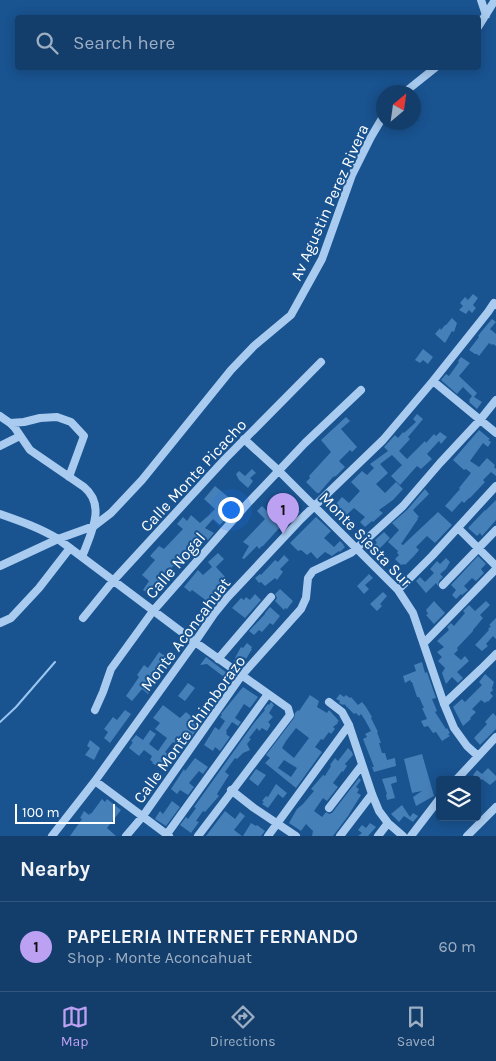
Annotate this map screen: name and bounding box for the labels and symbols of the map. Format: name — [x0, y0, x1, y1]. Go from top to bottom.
north arrow — [376, 85, 421, 130]
street label: Av Agustin Perez Rivera — [286, 121, 373, 283]
street label: Calle Monte Picacho — [136, 415, 250, 536]
street label: Monte Siesta Sur — [315, 488, 416, 591]
pin: 1 — [267, 493, 299, 534]
your location — [218, 497, 244, 523]
street label: Calle Nogal — [141, 528, 209, 602]
street label: Monte Aconcahuat — [137, 574, 234, 695]
street label: Calle Monte Chimborazo — [129, 652, 249, 807]
scale bar — [15, 801, 115, 824]

